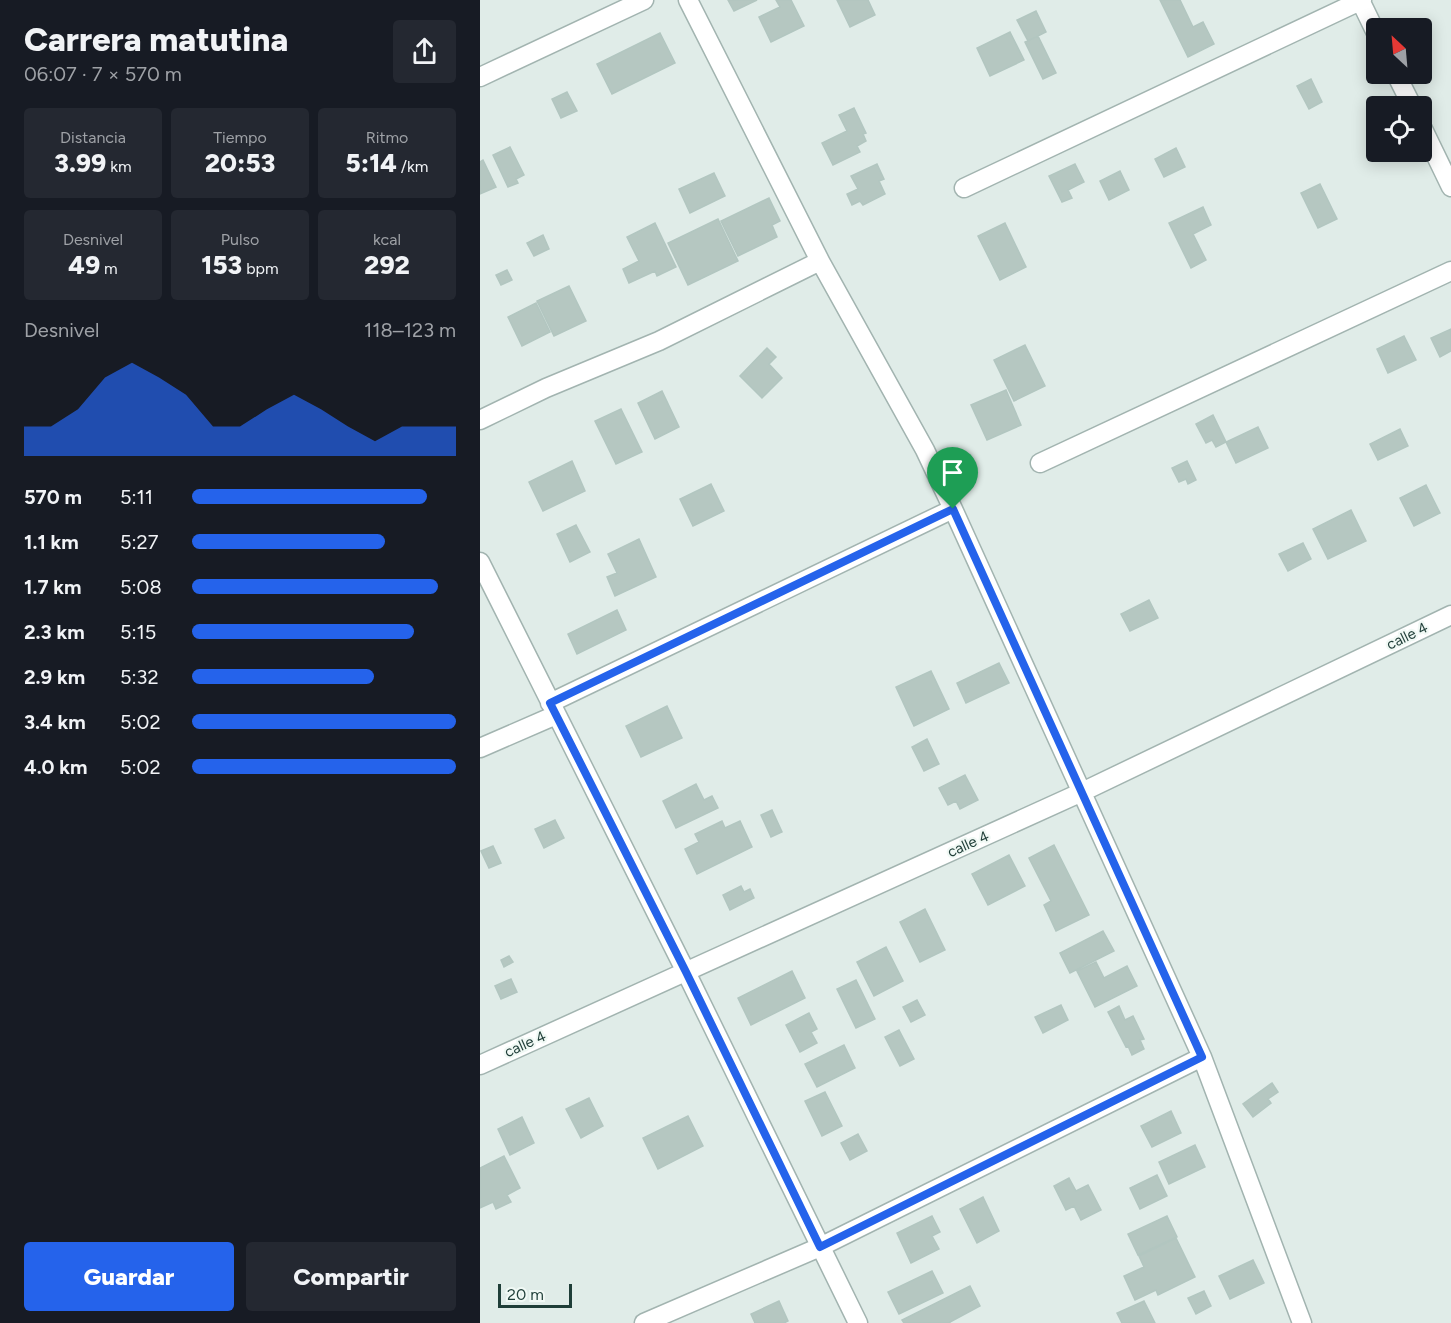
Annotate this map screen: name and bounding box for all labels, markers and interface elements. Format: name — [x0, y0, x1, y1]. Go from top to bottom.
north arrow — [1366, 18, 1432, 84]
map controls — [1366, 18, 1432, 162]
text: Carrera matutina — [24, 20, 288, 59]
button: share — [393, 20, 456, 83]
text: 06:07 · 7 × 570 m — [24, 62, 182, 86]
button: locate — [1366, 96, 1432, 162]
text: Distancia — [60, 128, 126, 147]
text: Tiempo — [213, 128, 267, 147]
text: Ritmo — [366, 128, 408, 147]
text: 3.99 — [54, 147, 106, 179]
text: 20:53 — [205, 147, 275, 179]
text: 5:14 — [346, 147, 397, 179]
text: km — [106, 157, 132, 176]
text: /km — [397, 157, 428, 176]
text: Desnivel — [63, 230, 123, 249]
text: Pulso — [221, 230, 259, 249]
text: kcal — [373, 230, 401, 249]
text: 49 — [68, 249, 100, 281]
text: 153 — [201, 249, 242, 281]
text: 292 — [364, 249, 410, 281]
text: m — [100, 259, 118, 278]
text: bpm — [242, 259, 279, 278]
text: Desnivel — [24, 318, 99, 342]
text: 118–123 m — [364, 318, 456, 342]
pin — [927, 447, 978, 509]
icon: arrive — [936, 456, 969, 489]
text: 570 m — [24, 485, 82, 509]
text: 5:11 — [120, 485, 153, 509]
text: 1.1 km — [24, 530, 79, 554]
text: 5:27 — [120, 530, 158, 554]
text: 1.7 km — [24, 575, 81, 599]
text: 5:08 — [120, 575, 162, 599]
street label: calle 4 — [1383, 618, 1431, 654]
text: 2.3 km — [24, 620, 85, 644]
text: 5:15 — [120, 620, 156, 644]
text: 2.9 km — [24, 665, 85, 689]
text: 5:32 — [120, 665, 159, 689]
text: 3.4 km — [24, 710, 86, 734]
text: 5:02 — [120, 710, 161, 734]
text: 4.0 km — [24, 755, 88, 779]
text: 5:02 — [120, 755, 161, 779]
street label: calle 4 — [944, 827, 992, 861]
street label: calle 4 — [501, 1027, 549, 1061]
button: Guardar — [24, 1242, 234, 1311]
button: Compartir — [246, 1242, 456, 1311]
scale bar — [498, 1281, 572, 1308]
text: 20 m — [507, 1285, 544, 1304]

